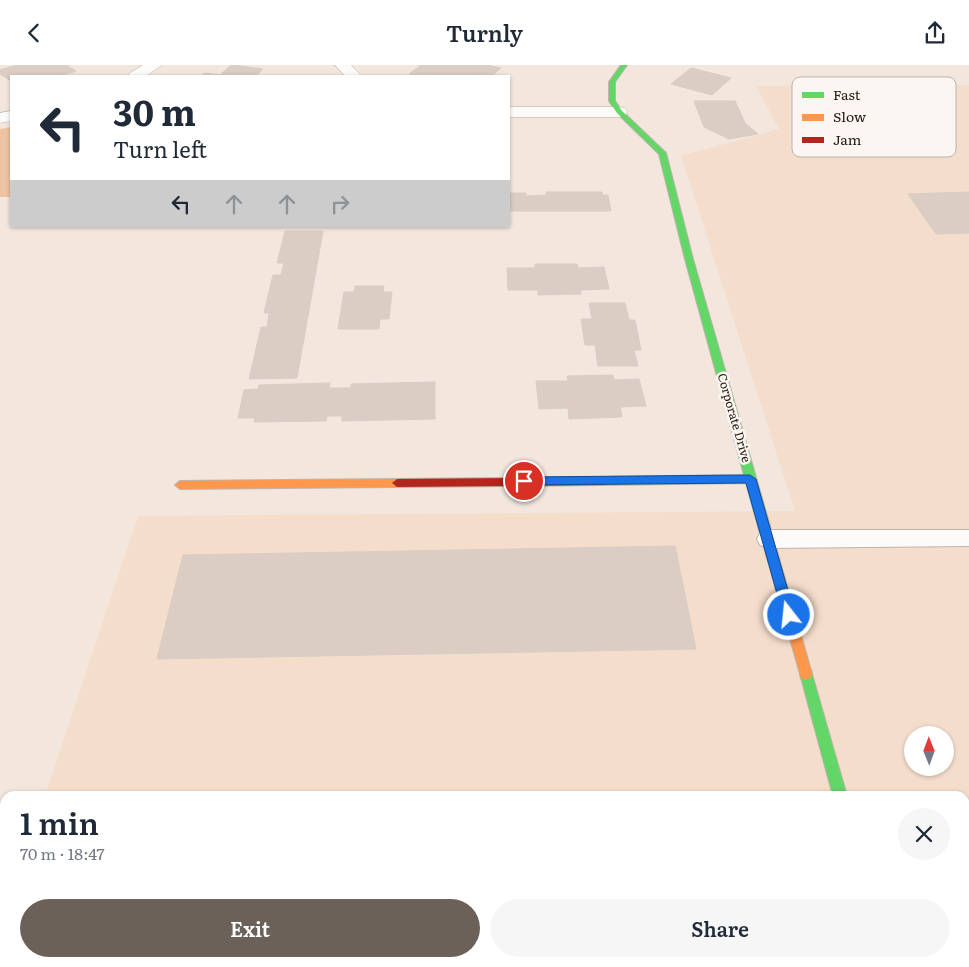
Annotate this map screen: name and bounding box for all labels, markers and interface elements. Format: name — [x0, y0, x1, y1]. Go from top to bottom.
text: Turnly — [446, 16, 523, 49]
icon: back — [20, 19, 48, 47]
icon: share — [921, 19, 949, 47]
legend — [792, 77, 956, 157]
text: Fast — [833, 84, 861, 104]
text: 30 m — [113, 85, 196, 137]
icon: left — [30, 95, 95, 160]
text: Slow — [833, 106, 866, 126]
text: Jam — [833, 129, 862, 149]
text: Turn left — [113, 132, 207, 165]
icon: left — [167, 190, 195, 218]
icon: ahead — [220, 190, 248, 218]
icon: ahead — [273, 190, 301, 218]
icon: right — [326, 190, 354, 218]
street label: Corporate Drive — [714, 371, 756, 464]
pin — [503, 460, 545, 502]
icon: arrive — [510, 467, 538, 495]
position arrow — [762, 588, 814, 640]
north arrow — [904, 726, 954, 776]
map controls — [904, 726, 954, 776]
text: 1 min — [20, 800, 99, 844]
button: close — [898, 808, 950, 860]
text: 70 m · 18:47 — [20, 841, 105, 865]
button: Exit — [20, 899, 480, 957]
button: Share — [490, 899, 950, 957]

